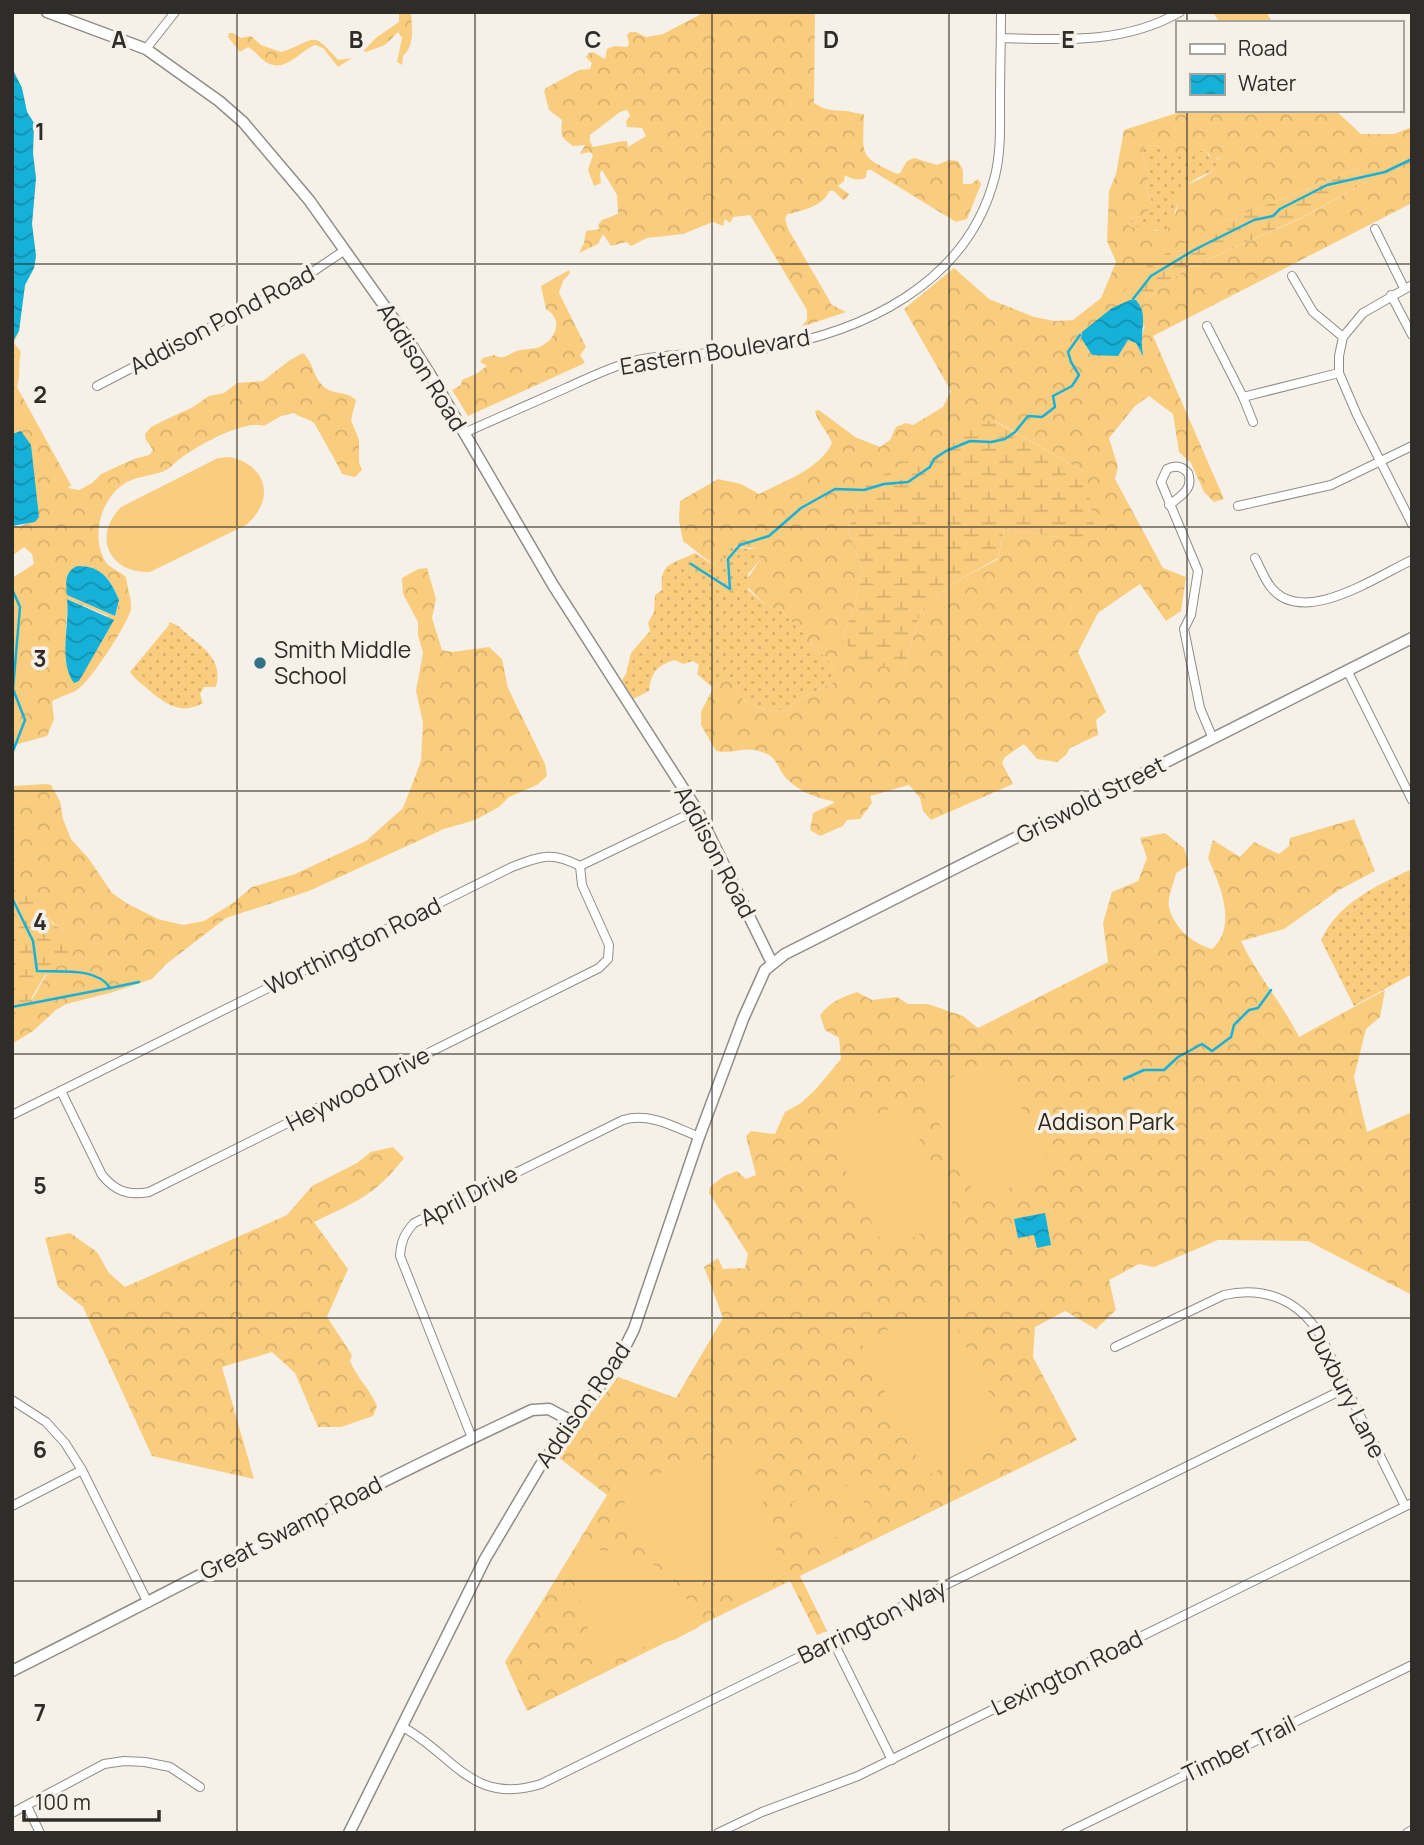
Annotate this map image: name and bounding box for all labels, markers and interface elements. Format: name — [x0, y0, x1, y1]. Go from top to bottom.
legend — [1176, 21, 1403, 112]
text: A — [111, 23, 127, 55]
text: B — [349, 23, 363, 55]
text: C — [585, 23, 602, 55]
text: D — [823, 23, 839, 55]
text: E — [1061, 23, 1075, 55]
text: Road — [1238, 34, 1288, 62]
text: Water — [1238, 69, 1297, 97]
text: 1 — [35, 115, 45, 147]
street label: Addison Pond Road — [124, 257, 319, 381]
street label: Addison Road — [371, 296, 475, 437]
street label: Eastern Boulevard — [618, 320, 812, 382]
text: 2 — [33, 378, 47, 410]
place label: Smith Middle School — [274, 633, 411, 691]
text: 3 — [33, 642, 47, 674]
marker: Smith Middle School — [252, 655, 268, 671]
street label: Griswold Street — [1010, 748, 1171, 850]
street label: Addison Road — [668, 780, 764, 923]
street label: Worthington Road — [259, 888, 446, 1002]
text: 4 — [33, 905, 47, 937]
street label: Heywood Drive — [280, 1038, 435, 1138]
park label: Addison Park — [1038, 1105, 1175, 1137]
street label: April Drive — [414, 1157, 523, 1233]
text: 5 — [33, 1169, 47, 1201]
street label: Duxbury Lane — [1300, 1320, 1394, 1463]
street label: Addison Road — [527, 1336, 637, 1473]
text: 6 — [33, 1433, 47, 1465]
street label: Great Swamp Road — [194, 1467, 387, 1587]
street label: Barrington Way — [792, 1571, 951, 1671]
street label: Lexington Road — [986, 1622, 1148, 1723]
text: 7 — [34, 1696, 46, 1728]
street label: Timber Trail — [1177, 1707, 1301, 1789]
scale bar — [24, 1778, 159, 1822]
text: 100 m — [35, 1788, 91, 1816]

